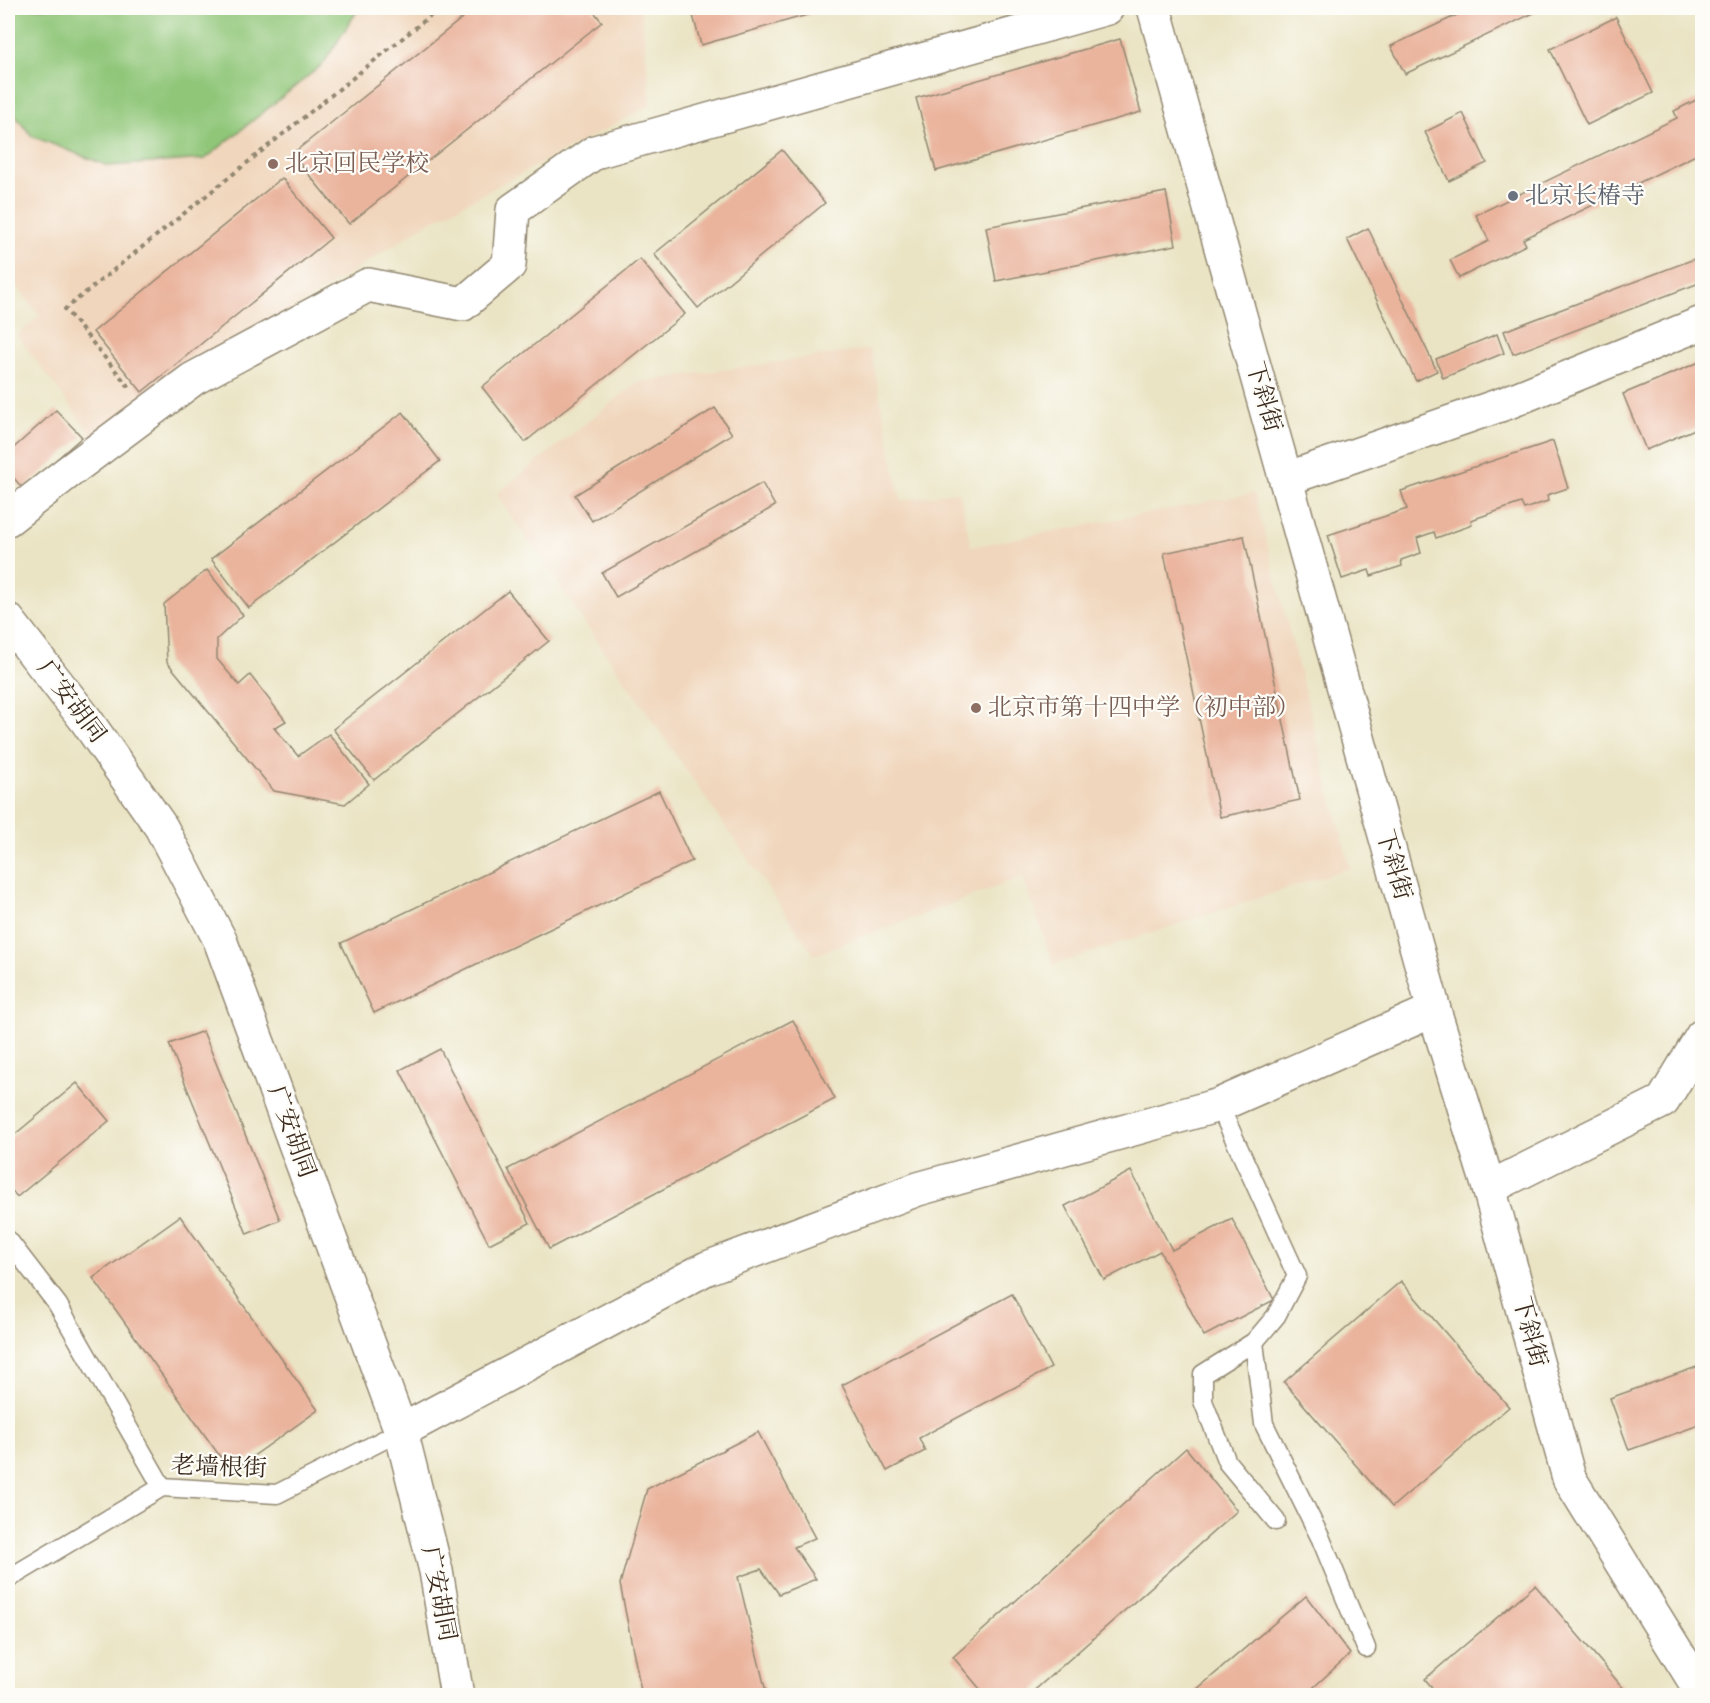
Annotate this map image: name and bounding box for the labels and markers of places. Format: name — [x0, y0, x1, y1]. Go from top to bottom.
place label: 北京回民学校 — [285, 149, 429, 180]
marker: 北京回民学校 — [266, 157, 280, 171]
place label: 北京长椿寺 — [1525, 181, 1645, 212]
marker: 北京长椿寺 — [1506, 189, 1520, 203]
place label: 北京市第十四中学（初中部） — [988, 693, 1300, 724]
marker: 北京市第十四中学（初中部） — [969, 701, 983, 715]

